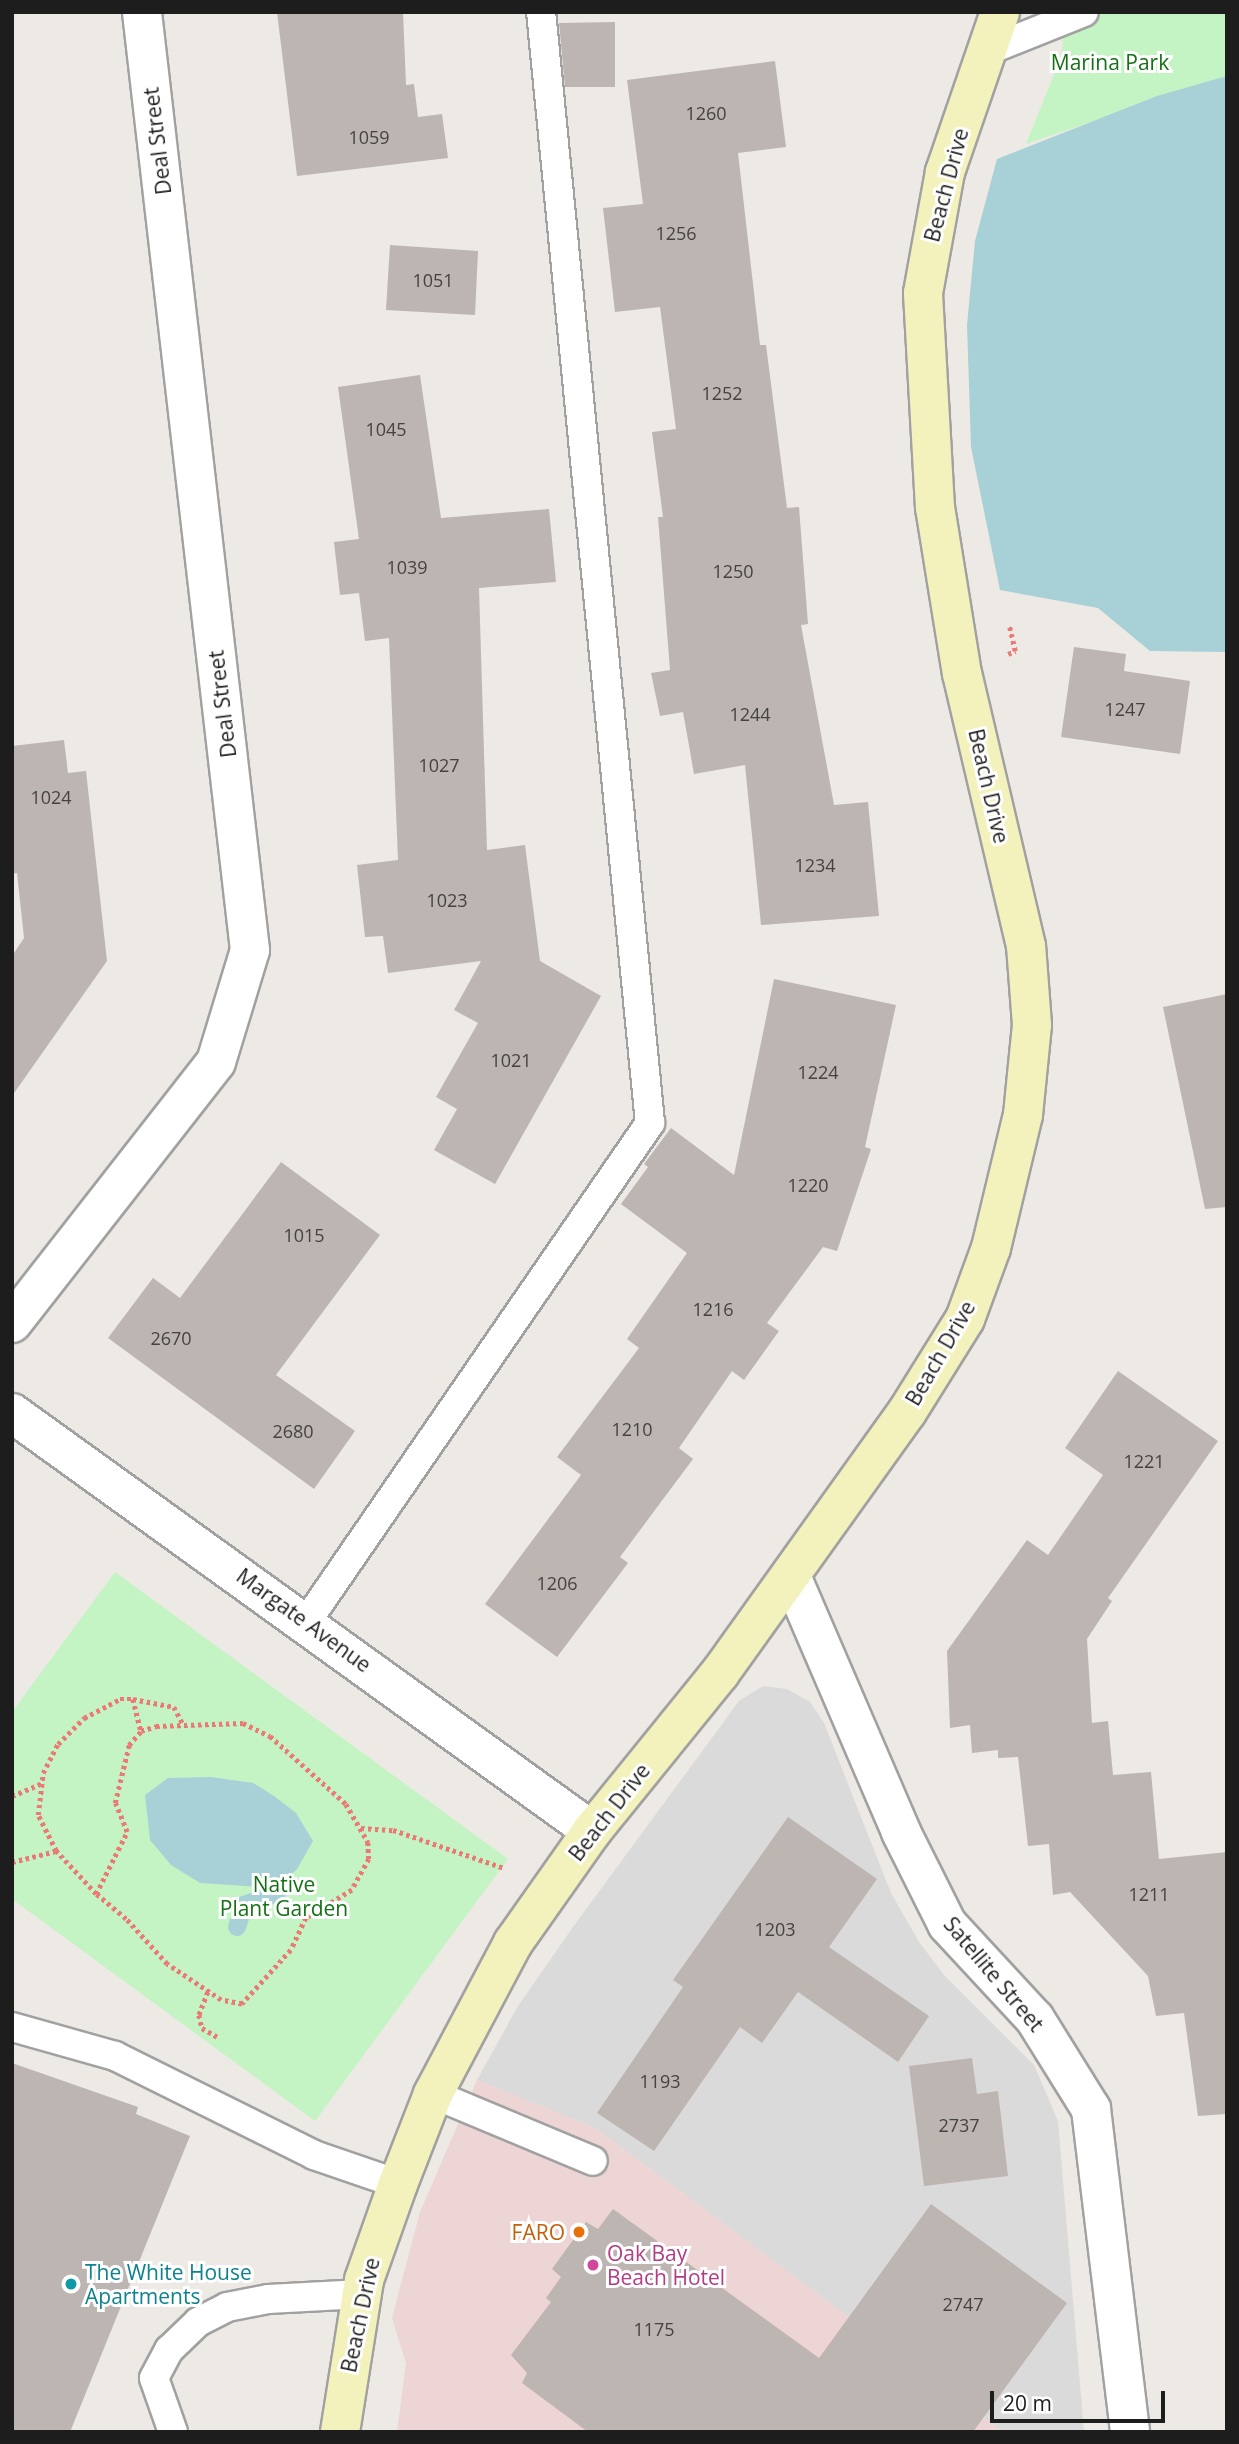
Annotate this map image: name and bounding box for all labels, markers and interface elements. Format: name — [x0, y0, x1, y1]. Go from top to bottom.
park label: Marina Park — [1051, 49, 1169, 75]
street label: Deal Street — [138, 86, 176, 196]
house number: 1260 — [685, 102, 727, 124]
street label: Beach Drive — [919, 125, 973, 245]
house number: 1059 — [348, 126, 390, 148]
house number: 1256 — [655, 222, 697, 244]
house number: 1051 — [412, 269, 454, 291]
house number: 1252 — [701, 382, 743, 404]
house number: 1045 — [365, 418, 407, 440]
house number: 1039 — [386, 556, 428, 578]
house number: 1250 — [712, 560, 754, 582]
street label: Deal Street — [203, 649, 241, 759]
house number: 1247 — [1104, 698, 1146, 720]
house number: 1244 — [729, 703, 771, 725]
street label: Beach Drive — [964, 726, 1014, 846]
house number: 1027 — [418, 754, 460, 776]
house number: 1024 — [30, 786, 72, 808]
house number: 1234 — [794, 854, 836, 876]
house number: 1023 — [426, 889, 468, 911]
house number: 1021 — [490, 1049, 532, 1071]
house number: 1224 — [797, 1061, 839, 1083]
house number: 1220 — [787, 1174, 829, 1196]
house number: 1015 — [283, 1224, 325, 1246]
street label: Beach Drive — [900, 1296, 980, 1410]
house number: 1216 — [692, 1298, 734, 1320]
house number: 2670 — [150, 1327, 192, 1349]
house number: 1210 — [611, 1418, 653, 1440]
house number: 2680 — [272, 1420, 314, 1442]
house number: 1221 — [1123, 1450, 1165, 1472]
street label: Margate Avenue — [232, 1563, 376, 1677]
house number: 1206 — [536, 1572, 578, 1594]
street label: Beach Drive — [563, 1758, 655, 1866]
park label: Native Plant Garden — [220, 1871, 348, 1921]
house number: 1211 — [1128, 1883, 1170, 1905]
street label: Satellite Street — [939, 1912, 1049, 2036]
house number: 1203 — [754, 1918, 796, 1940]
house number: 1193 — [639, 2070, 681, 2092]
house number: 2737 — [938, 2114, 980, 2136]
place label: FARO — [512, 2219, 565, 2245]
marker: FARO — [571, 2224, 587, 2240]
place label: Oak Bay Beach Hotel — [607, 2240, 725, 2290]
street label: Beach Drive — [336, 2255, 384, 2375]
marker: Oak Bay Beach Hotel — [585, 2257, 601, 2273]
place label: The White House Apartments — [85, 2259, 252, 2309]
marker: The White House Apartments — [63, 2276, 79, 2292]
house number: 2747 — [942, 2293, 984, 2315]
house number: 1175 — [633, 2318, 675, 2340]
scale bar — [994, 2378, 1169, 2422]
text: 20 m — [1003, 2389, 1052, 2417]

